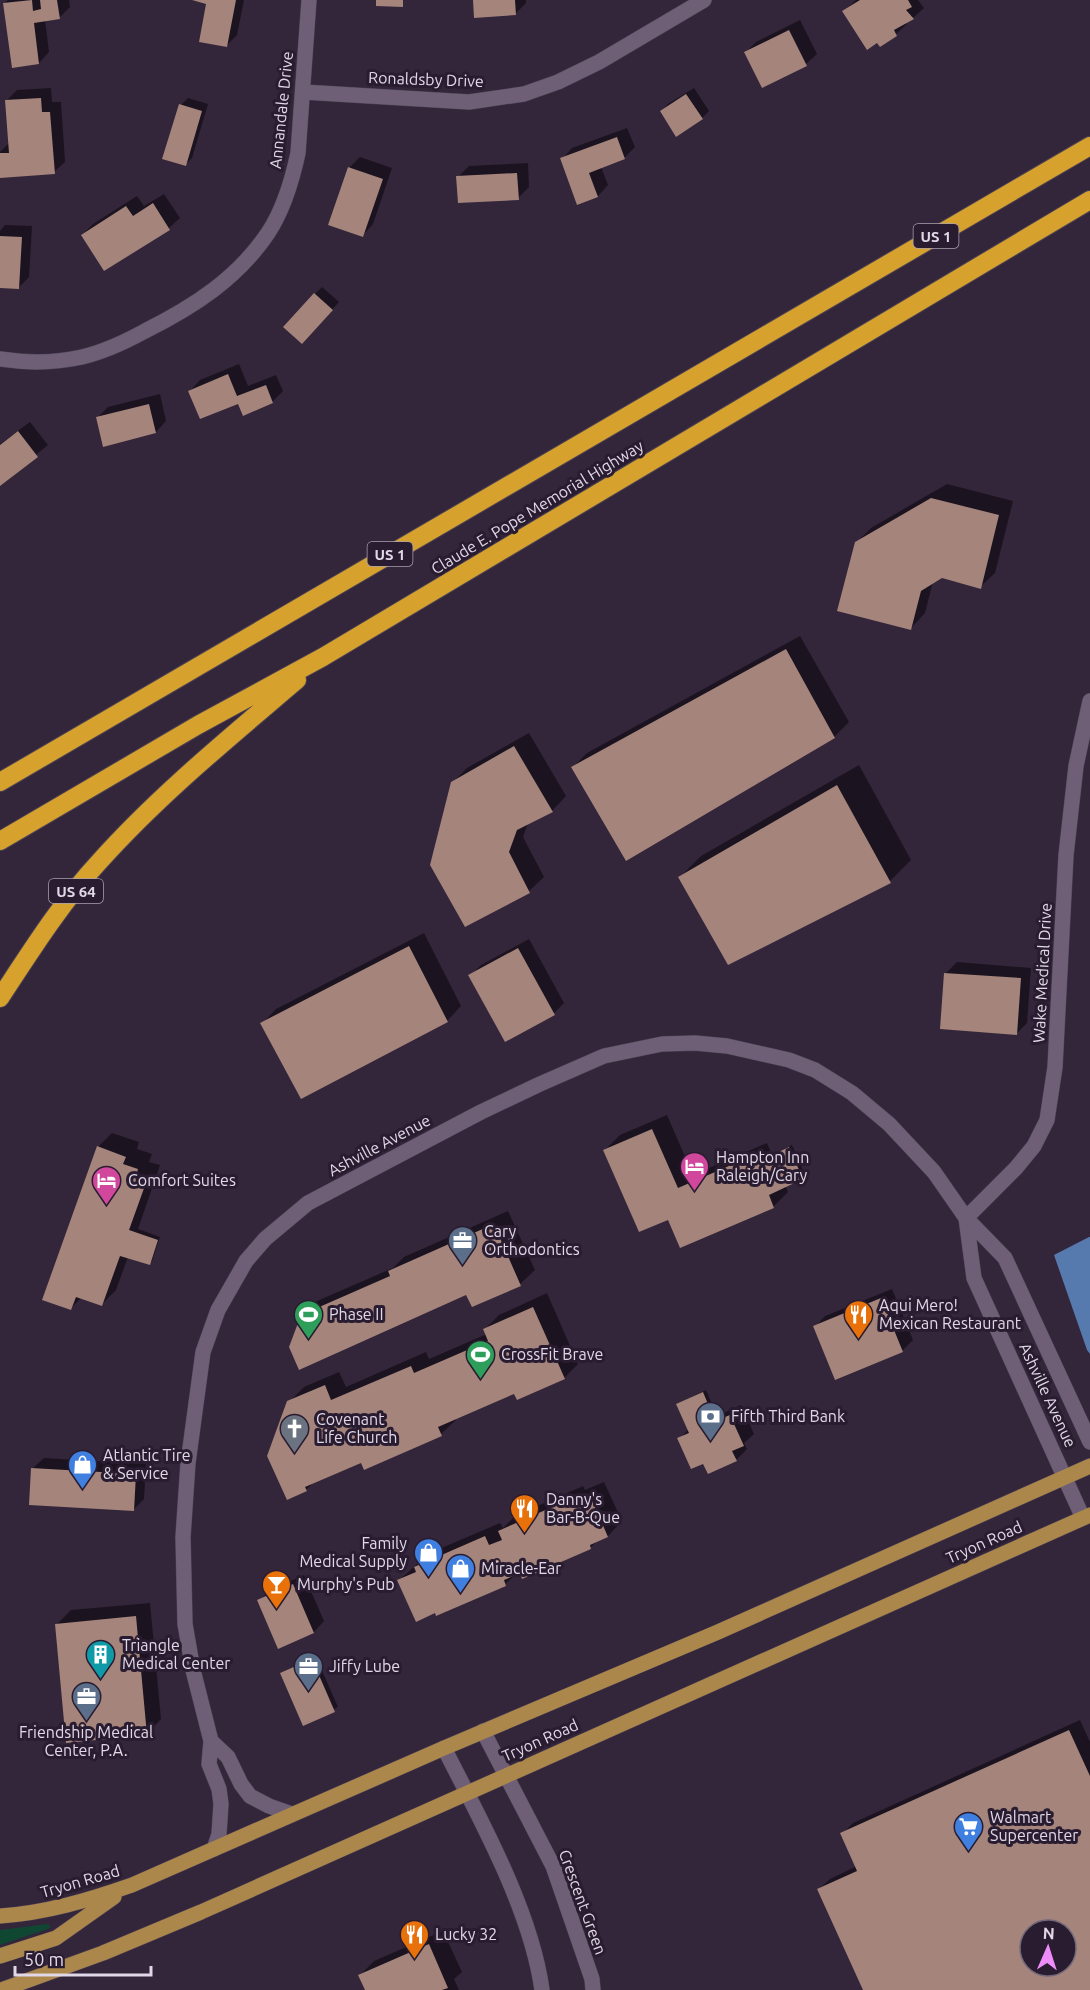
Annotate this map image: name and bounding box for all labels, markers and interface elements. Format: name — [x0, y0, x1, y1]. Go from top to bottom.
street label: Annandale Drive — [266, 50, 296, 170]
street label: Ronaldsby Drive — [368, 68, 484, 90]
road number: US 1 — [914, 224, 958, 248]
street label: Claude E. Pope Memorial Highway — [428, 436, 647, 578]
road number: US 1 — [368, 542, 412, 566]
road number: US 64 — [49, 879, 103, 903]
street label: Wake Medical Drive — [1029, 902, 1055, 1044]
street label: Ashville Avenue — [325, 1110, 433, 1180]
place label: Hampton Inn Raleigh/Cary — [716, 1148, 809, 1184]
hotel icon: Hampton Inn Raleigh/Cary — [679, 1150, 711, 1192]
hotel icon: Comfort Suites — [91, 1164, 123, 1206]
place label: Comfort Suites — [128, 1171, 236, 1189]
place label: Cary Orthodontics — [484, 1222, 580, 1258]
office icon: Cary Orthodontics — [447, 1224, 479, 1266]
place label: Aqui Mero! Mexican Restaurant — [879, 1296, 1022, 1332]
sports icon: Phase II — [292, 1298, 324, 1340]
restaurant icon: Aqui Mero! Mexican Restaurant — [842, 1298, 874, 1340]
place label: Phase II — [329, 1305, 384, 1323]
sports icon: CrossFit Brave — [464, 1338, 496, 1380]
street label: Ashville Avenue — [1016, 1340, 1080, 1450]
place label: CrossFit Brave — [501, 1345, 603, 1363]
bank icon: Fifth Third Bank — [694, 1400, 726, 1442]
place label: Fifth Third Bank — [731, 1407, 845, 1425]
place label: Covenant Life Church — [316, 1410, 397, 1446]
church icon: Covenant Life Church — [279, 1412, 311, 1454]
place label: Atlantic Tire & Service — [103, 1446, 191, 1482]
shop icon: Atlantic Tire & Service — [66, 1448, 98, 1490]
place label: Danny's Bar-B-Que — [546, 1490, 620, 1526]
restaurant icon: Danny's Bar-B-Que — [509, 1492, 541, 1534]
street label: Tryon Road — [943, 1517, 1025, 1567]
place label: Family Medical Supply — [299, 1534, 407, 1570]
shop icon: Family Medical Supply — [412, 1536, 444, 1578]
shop icon: Miracle-Ear — [444, 1552, 476, 1594]
place label: Miracle-Ear — [481, 1559, 561, 1577]
bar icon: Murphy's Pub — [260, 1568, 292, 1610]
place label: Murphy's Pub — [297, 1575, 395, 1593]
place label: Triangle Medical Center — [122, 1636, 230, 1672]
building icon: Triangle Medical Center — [85, 1638, 117, 1680]
office icon: Jiffy Lube — [292, 1650, 324, 1692]
place label: Jiffy Lube — [329, 1657, 400, 1675]
office icon: Friendship Medical Center, P.A. — [70, 1680, 102, 1722]
street label: Tryon Road — [499, 1715, 581, 1765]
place label: Friendship Medical Center, P.A. — [19, 1723, 153, 1759]
place label: Walmart Supercenter — [990, 1808, 1078, 1844]
supermarket icon: Walmart Supercenter — [953, 1810, 985, 1852]
street label: Crescent Green — [556, 1847, 610, 1957]
street label: Tryon Road — [38, 1861, 122, 1901]
restaurant icon: Lucky 32 — [398, 1918, 430, 1960]
north arrow — [1018, 1918, 1078, 1978]
text: N — [1042, 1924, 1055, 1942]
place label: Lucky 32 — [435, 1925, 497, 1943]
scale bar — [15, 1939, 152, 1977]
text: 50 m — [24, 1949, 64, 1969]

